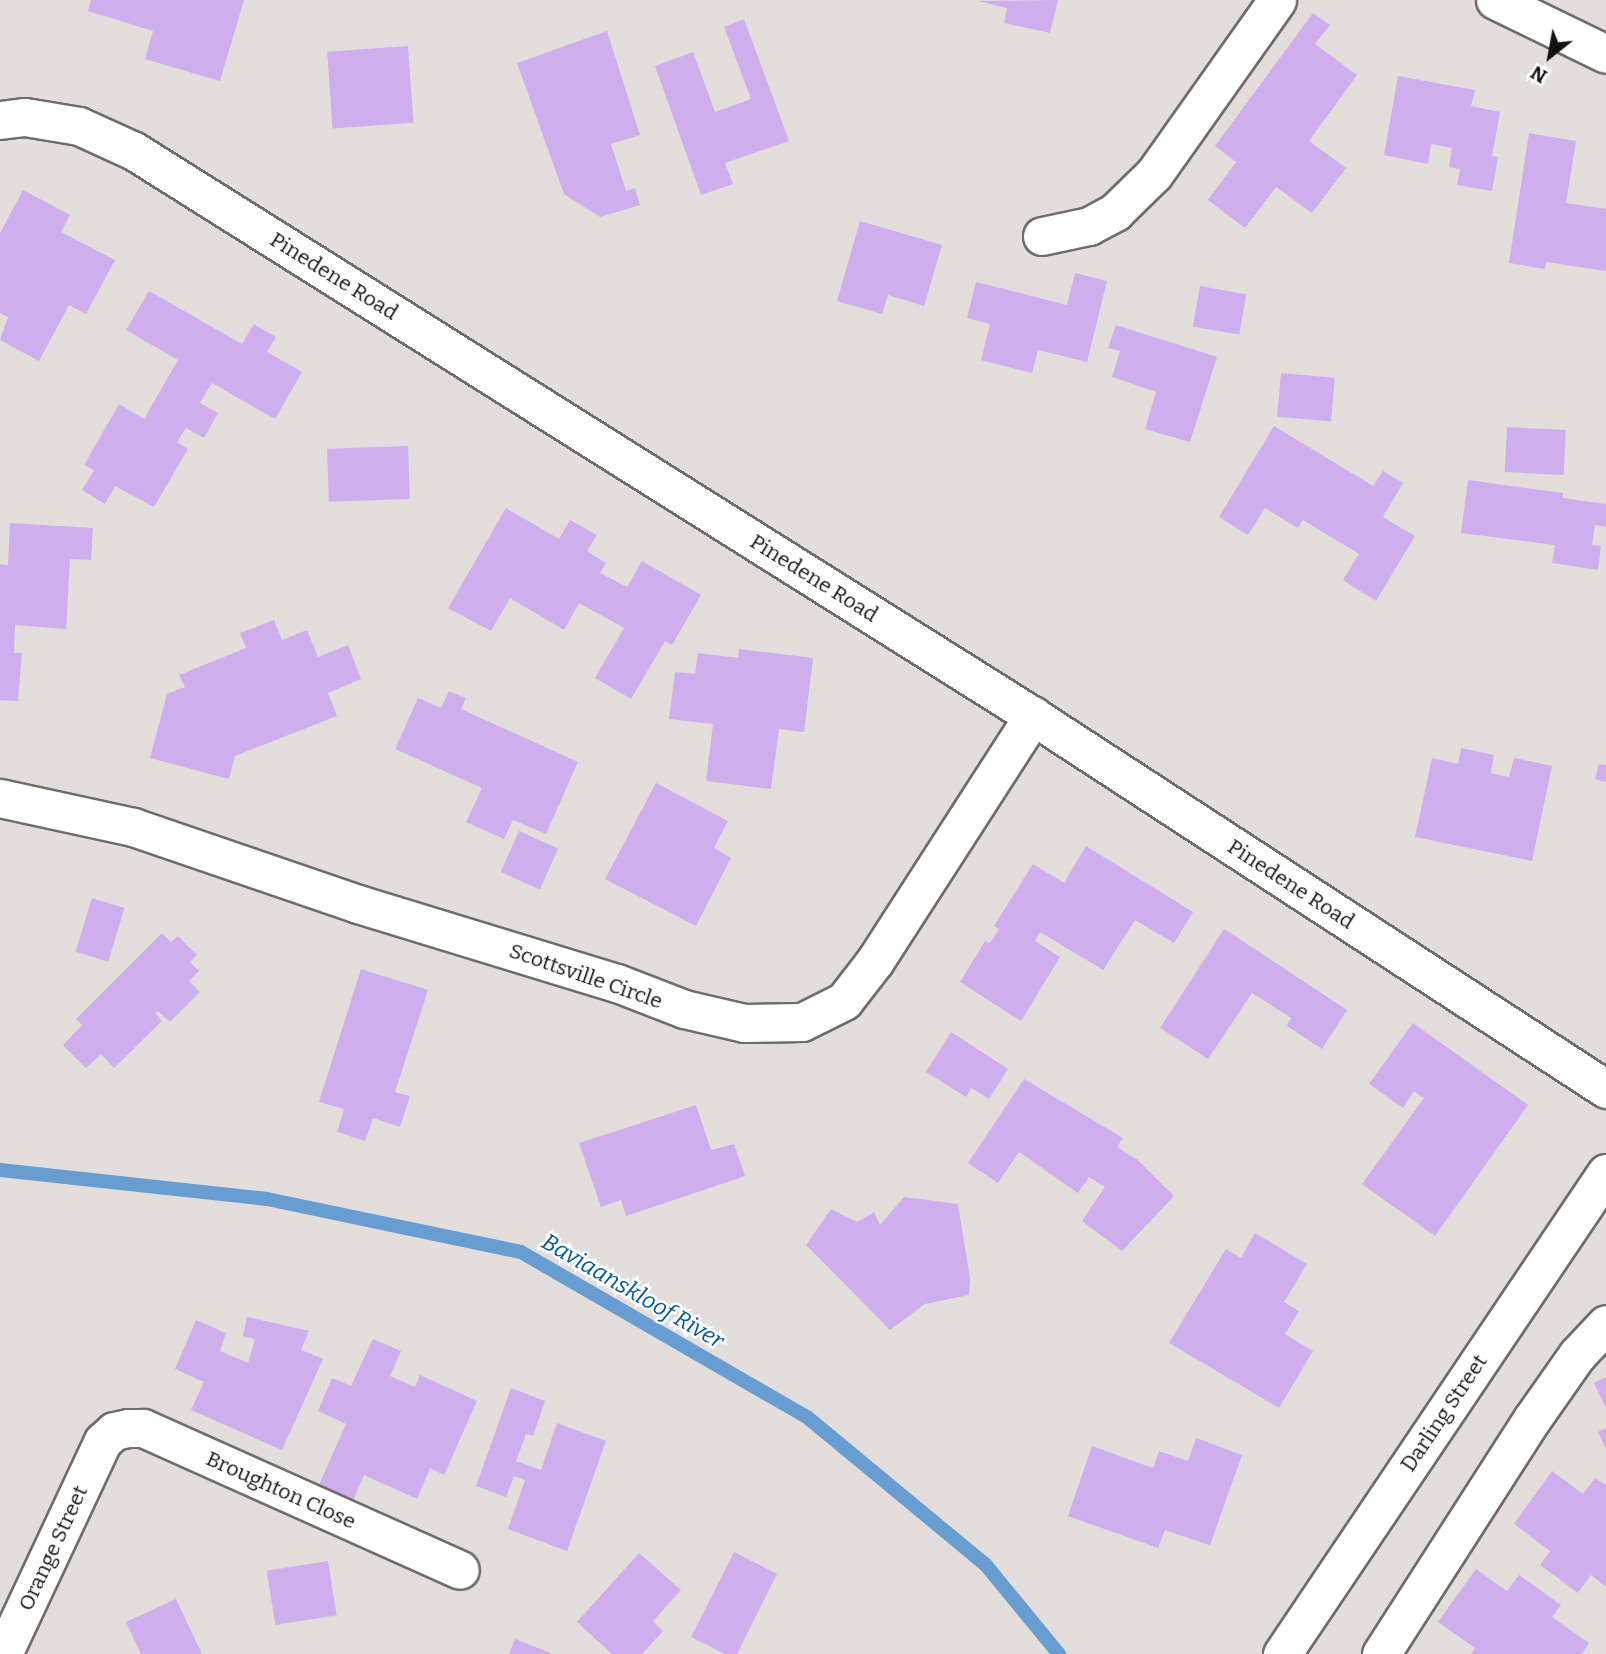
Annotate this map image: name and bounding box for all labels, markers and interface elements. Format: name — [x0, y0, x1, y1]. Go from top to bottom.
north arrow — [1515, 21, 1585, 91]
text: N — [1527, 61, 1551, 88]
street label: Pinedene Road — [266, 227, 402, 325]
street label: Pinedene Road — [746, 529, 882, 627]
street label: Pinedene Road — [1223, 834, 1359, 934]
street label: Scottsville Circle — [506, 938, 666, 1014]
water label: Baviaanskloof River — [537, 1228, 729, 1354]
street label: Darling Street — [1396, 1350, 1492, 1476]
street label: Broughton Close — [202, 1446, 360, 1534]
street label: Orange Street — [13, 1481, 93, 1615]

